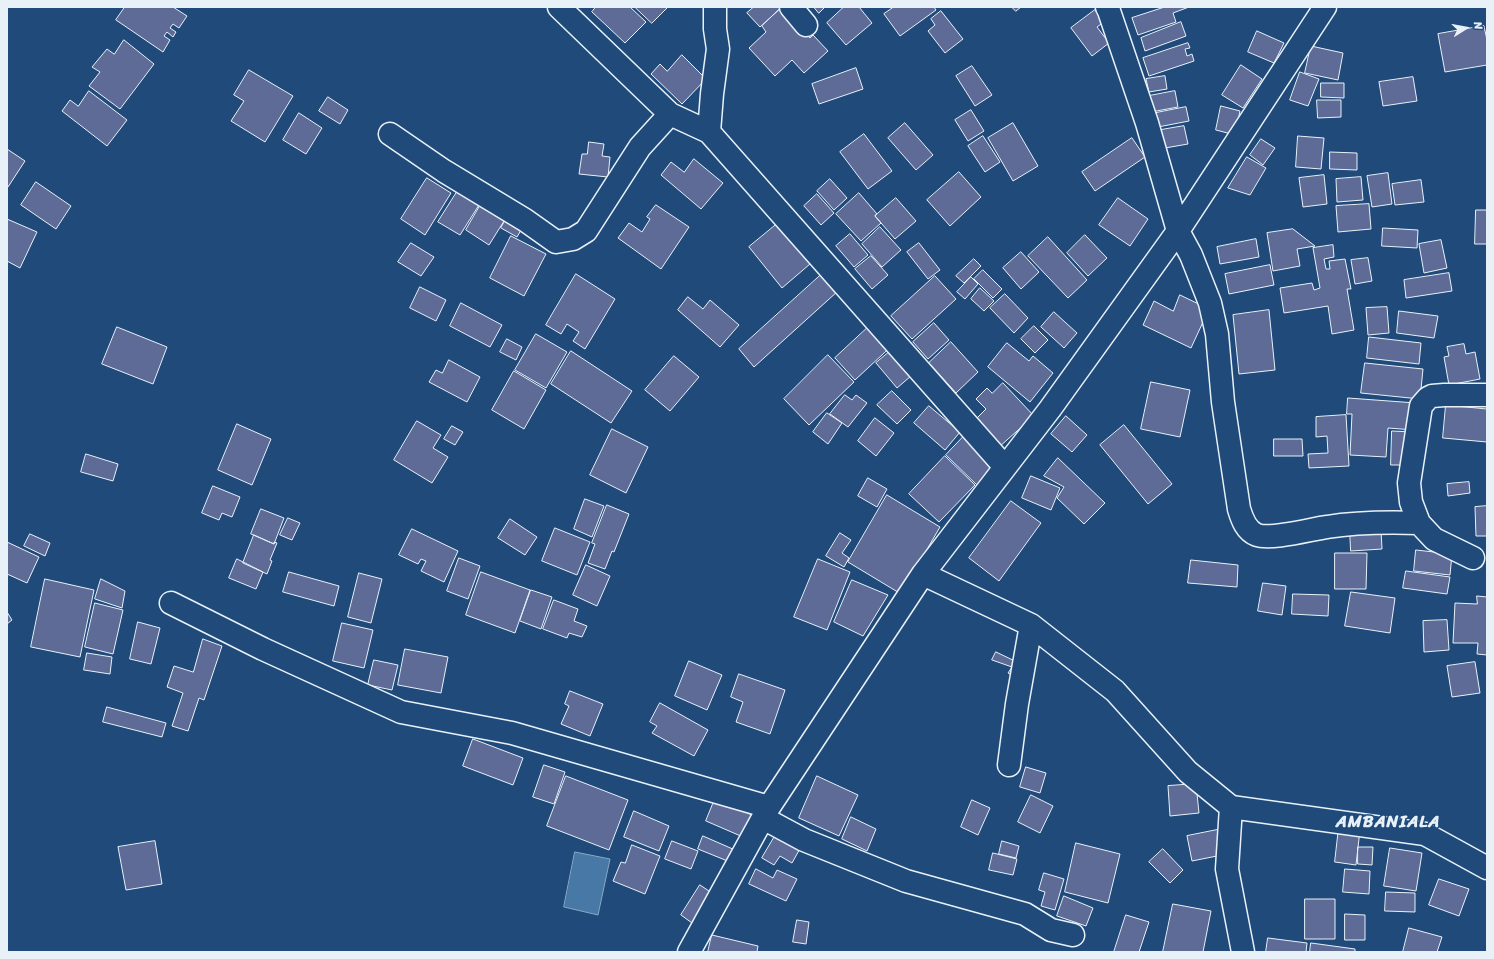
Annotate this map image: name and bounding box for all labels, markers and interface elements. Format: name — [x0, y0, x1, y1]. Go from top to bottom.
north arrow — [1446, 8, 1486, 48]
text: N — [1468, 20, 1488, 31]
district label: AMBANIALA — [1336, 813, 1440, 833]

